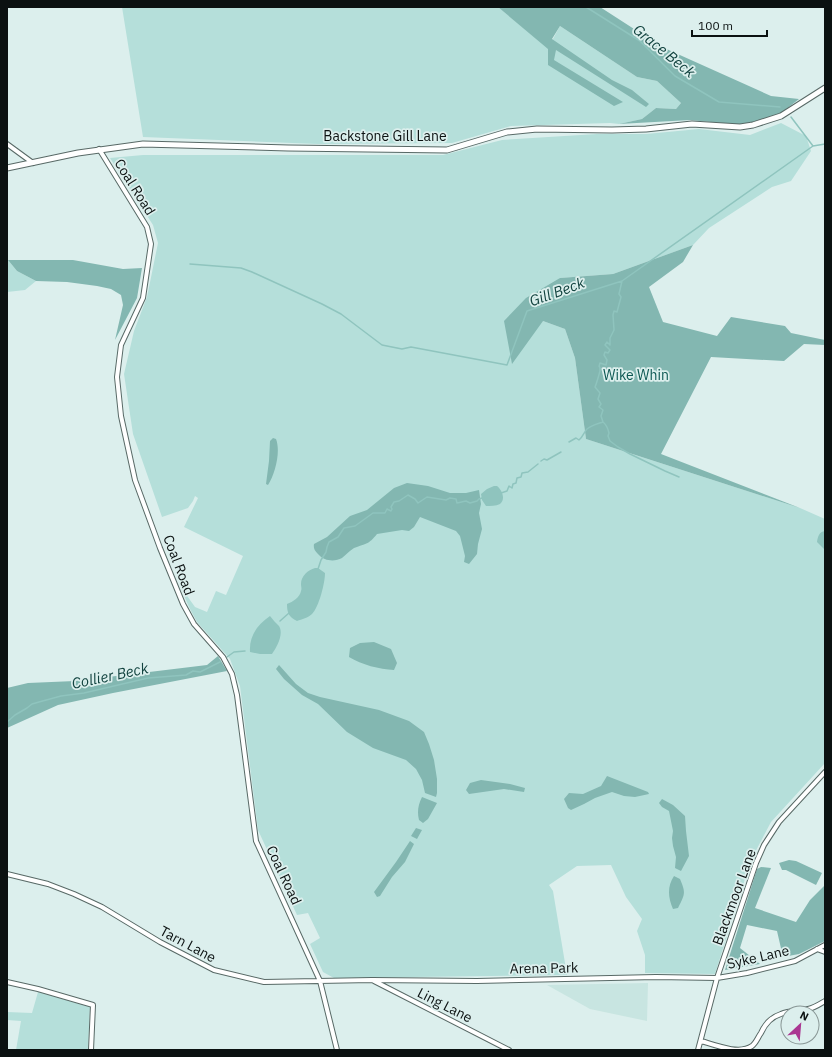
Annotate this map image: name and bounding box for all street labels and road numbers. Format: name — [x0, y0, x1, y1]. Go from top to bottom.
street label: Backstone Gill Lane — [323, 127, 447, 145]
street label: Coal Road — [111, 155, 159, 219]
street label: Coal Road — [159, 532, 199, 598]
street label: Coal Road — [262, 843, 306, 907]
street label: Blackmoor Lane — [708, 846, 760, 948]
street label: Tarn Lane — [157, 922, 219, 966]
street label: Syke Lane — [725, 941, 791, 973]
street label: Arena Park — [509, 958, 579, 978]
street label: Ling Lane — [415, 984, 476, 1027]

